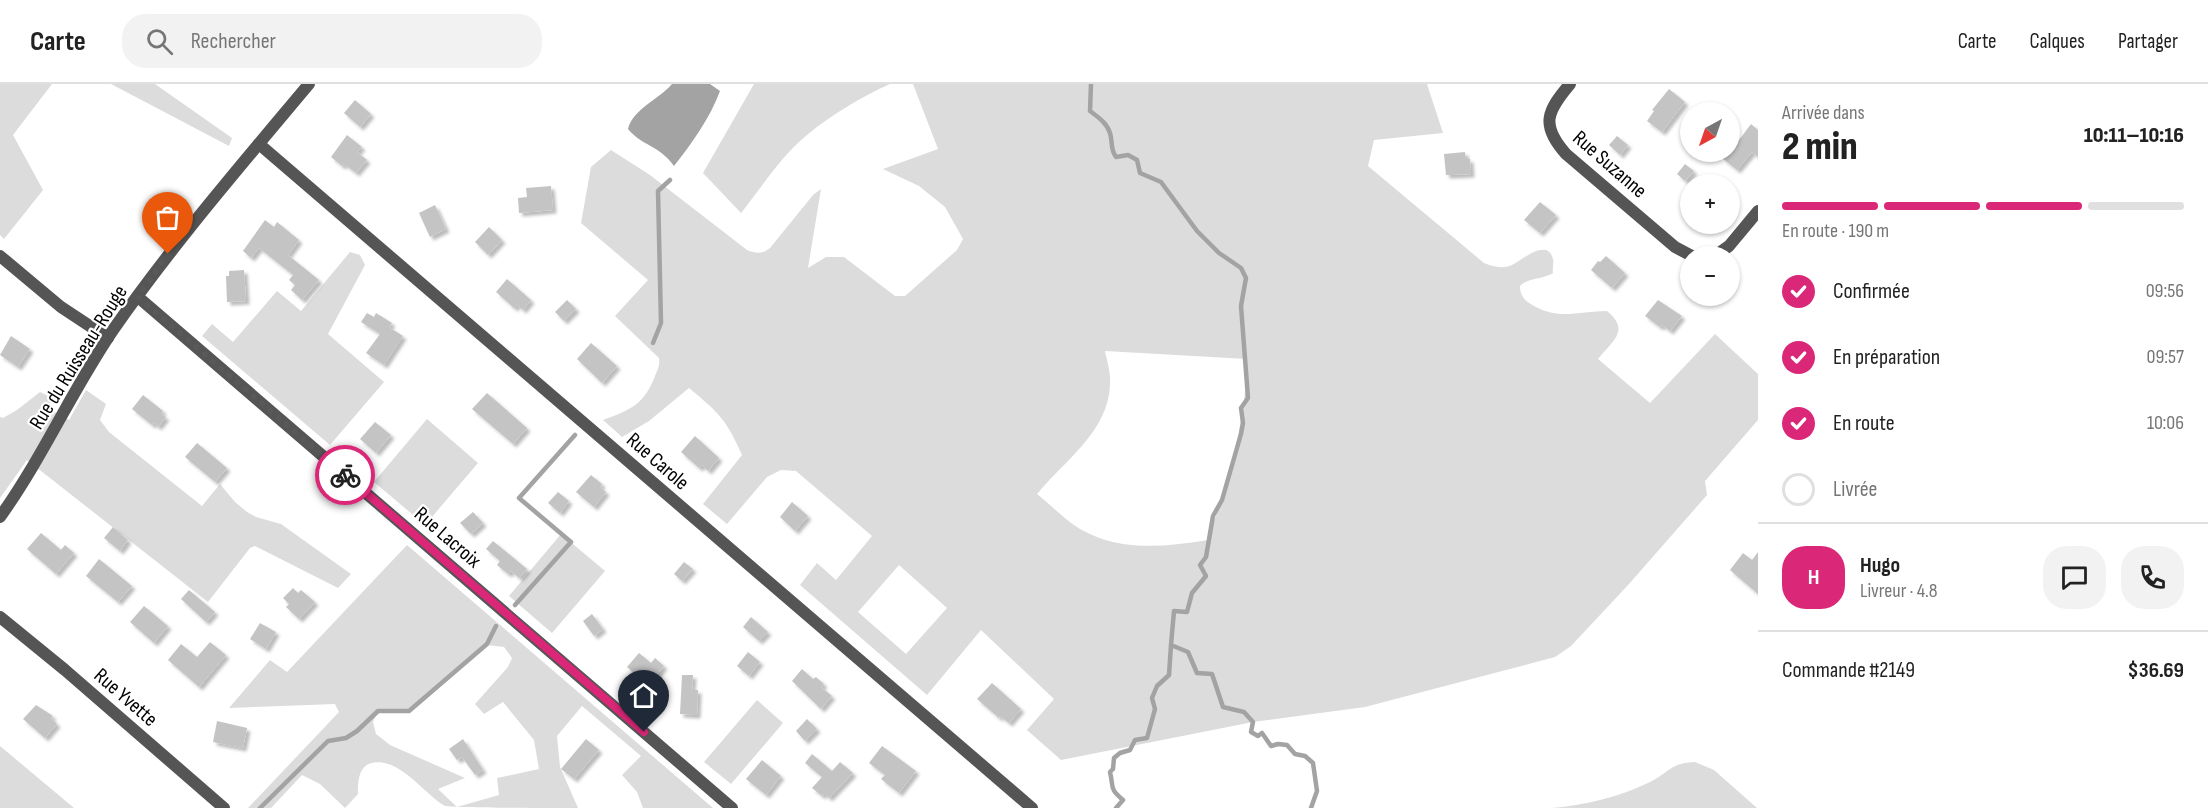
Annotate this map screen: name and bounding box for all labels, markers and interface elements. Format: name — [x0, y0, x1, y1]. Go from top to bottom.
search box — [122, 14, 542, 68]
text: Carte — [30, 25, 86, 58]
icon: search — [143, 25, 176, 58]
text: Rechercher — [191, 28, 276, 55]
text: Carte — [1958, 29, 1997, 54]
text: Calques — [2030, 29, 2085, 54]
text: Partager — [2118, 29, 2178, 54]
text: Arrivée dans — [1782, 101, 1865, 125]
north arrow — [1680, 102, 1740, 162]
map controls — [1680, 102, 1740, 306]
text: 10:11–10:16 — [2084, 122, 2184, 149]
text: 2 min — [1782, 124, 1858, 171]
street label: Rue Suzanne — [1567, 125, 1652, 203]
button: + — [1680, 174, 1740, 234]
pin — [142, 192, 193, 254]
icon: bag — [151, 201, 184, 234]
text: En route · 190 m — [1782, 219, 1889, 243]
button: − — [1680, 246, 1740, 306]
icon: check — [1782, 275, 1815, 308]
text: Confirmée — [1833, 278, 1910, 305]
text: 09:56 — [2146, 279, 2184, 303]
street label: Rue du Ruisseau-Rouge — [24, 281, 133, 434]
icon: check — [1782, 341, 1815, 374]
text: En préparation — [1833, 344, 1940, 371]
text: 09:57 — [2147, 345, 2184, 369]
icon: check — [1782, 407, 1815, 440]
text: En route — [1833, 410, 1895, 437]
text: 10:06 — [2147, 411, 2184, 435]
street label: Rue Carole — [621, 427, 694, 495]
courier — [315, 445, 375, 505]
icon: bike — [329, 459, 362, 492]
text: Livrée — [1833, 476, 1877, 503]
street label: Rue Lacroix — [409, 502, 486, 573]
button: chat — [2043, 546, 2106, 609]
button: phone — [2121, 546, 2184, 609]
text: Hugo — [1860, 552, 1900, 579]
text: H — [1808, 564, 1819, 591]
text: Livreur · 4.8 — [1860, 579, 1938, 603]
text: Commande #2149 — [1782, 657, 1915, 684]
text: $36.69 — [2128, 657, 2184, 684]
street label: Rue Yvette — [89, 663, 163, 732]
pin — [618, 670, 669, 732]
icon: home — [627, 679, 660, 712]

